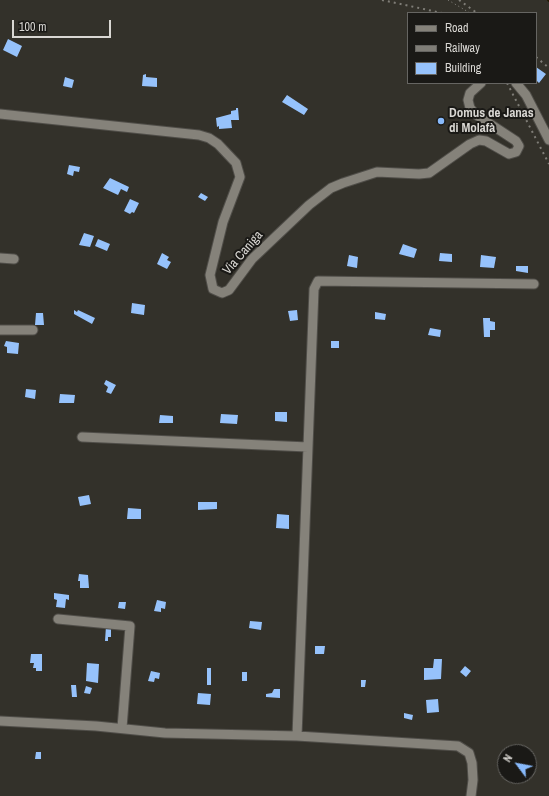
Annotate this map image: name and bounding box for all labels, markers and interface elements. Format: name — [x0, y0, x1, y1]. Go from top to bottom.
scale bar — [14, 12, 113, 38]
legend — [407, 12, 537, 84]
text: 100 m — [19, 19, 46, 35]
text: Road — [445, 20, 469, 36]
text: Railway — [445, 40, 480, 56]
text: Building — [445, 60, 481, 76]
place label: Domus de Janas di Molafà — [449, 106, 534, 137]
marker: Domus de Janas di Molafà — [436, 116, 446, 126]
street label: Via Caniga — [220, 228, 266, 278]
north arrow — [497, 744, 537, 784]
text: N — [500, 752, 515, 765]

